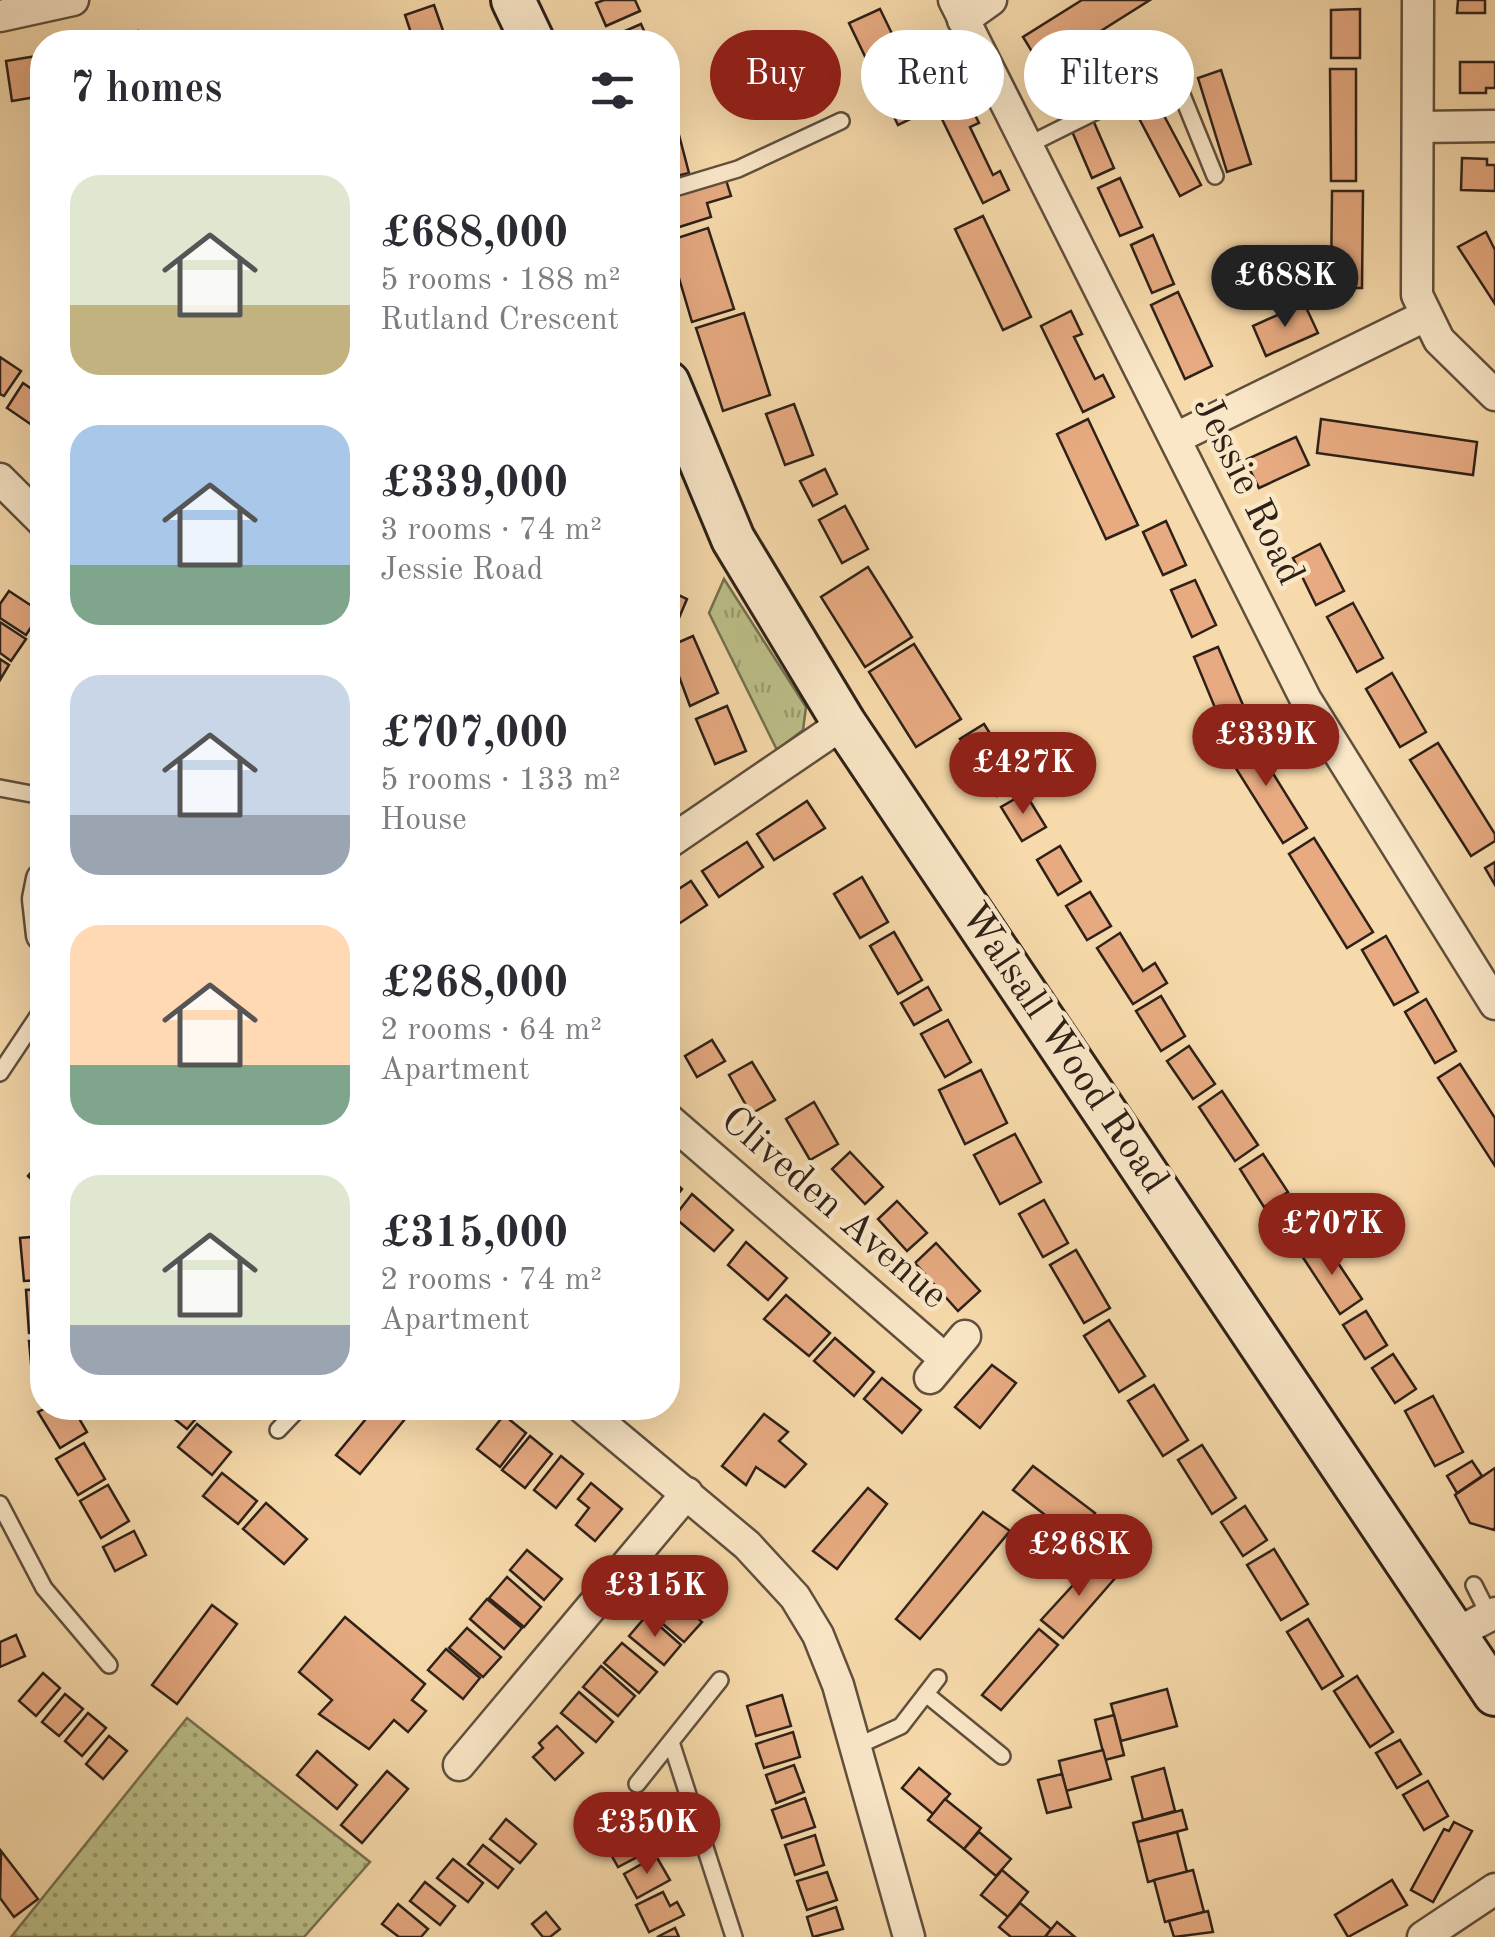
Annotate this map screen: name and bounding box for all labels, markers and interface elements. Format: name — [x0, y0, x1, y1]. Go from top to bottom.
chip: Buy — [710, 30, 841, 120]
chip: Rent — [861, 30, 1004, 120]
chip: Filters — [1024, 30, 1194, 120]
icon: filters — [585, 63, 640, 118]
text: 7 homes — [70, 69, 222, 111]
text: £688,000 — [380, 214, 568, 256]
icon: home — [150, 215, 270, 335]
pin: £688K — [1215, 245, 1355, 330]
text: £688K — [1233, 261, 1337, 293]
text: 5 rooms · 188 m² — [380, 265, 621, 297]
text: Rutland Crescent — [380, 305, 619, 337]
street label: Jessie Road — [1184, 390, 1310, 592]
text: £339,000 — [380, 464, 568, 506]
icon: home — [150, 465, 270, 585]
text: 3 rooms · 74 m² — [380, 515, 602, 547]
text: Jessie Road — [380, 555, 543, 587]
pin: £339K — [1196, 704, 1336, 789]
text: £707,000 — [380, 714, 568, 756]
icon: home — [150, 715, 270, 835]
text: £339K — [1214, 720, 1318, 752]
pin: £427K — [953, 732, 1093, 817]
text: £427K — [971, 748, 1075, 780]
text: 5 rooms · 133 m² — [380, 765, 621, 797]
text: House — [380, 805, 467, 837]
street label: Walsall Wood Road — [951, 897, 1175, 1201]
text: £268,000 — [380, 964, 568, 1006]
icon: home — [150, 965, 270, 1085]
text: 2 rooms · 64 m² — [380, 1015, 602, 1047]
text: Apartment — [380, 1055, 530, 1087]
street label: Cliveden Avenue — [712, 1100, 954, 1318]
pin: £707K — [1262, 1193, 1402, 1278]
text: £707K — [1280, 1209, 1384, 1241]
text: £315,000 — [380, 1214, 568, 1256]
icon: home — [150, 1215, 270, 1335]
text: 2 rooms · 74 m² — [380, 1265, 602, 1297]
text: Apartment — [380, 1305, 530, 1337]
pin: £268K — [1009, 1514, 1149, 1599]
text: £268K — [1027, 1530, 1131, 1562]
pin: £315K — [585, 1555, 725, 1640]
text: £315K — [603, 1571, 707, 1603]
pin: £350K — [577, 1792, 717, 1877]
text: £350K — [595, 1808, 699, 1840]

